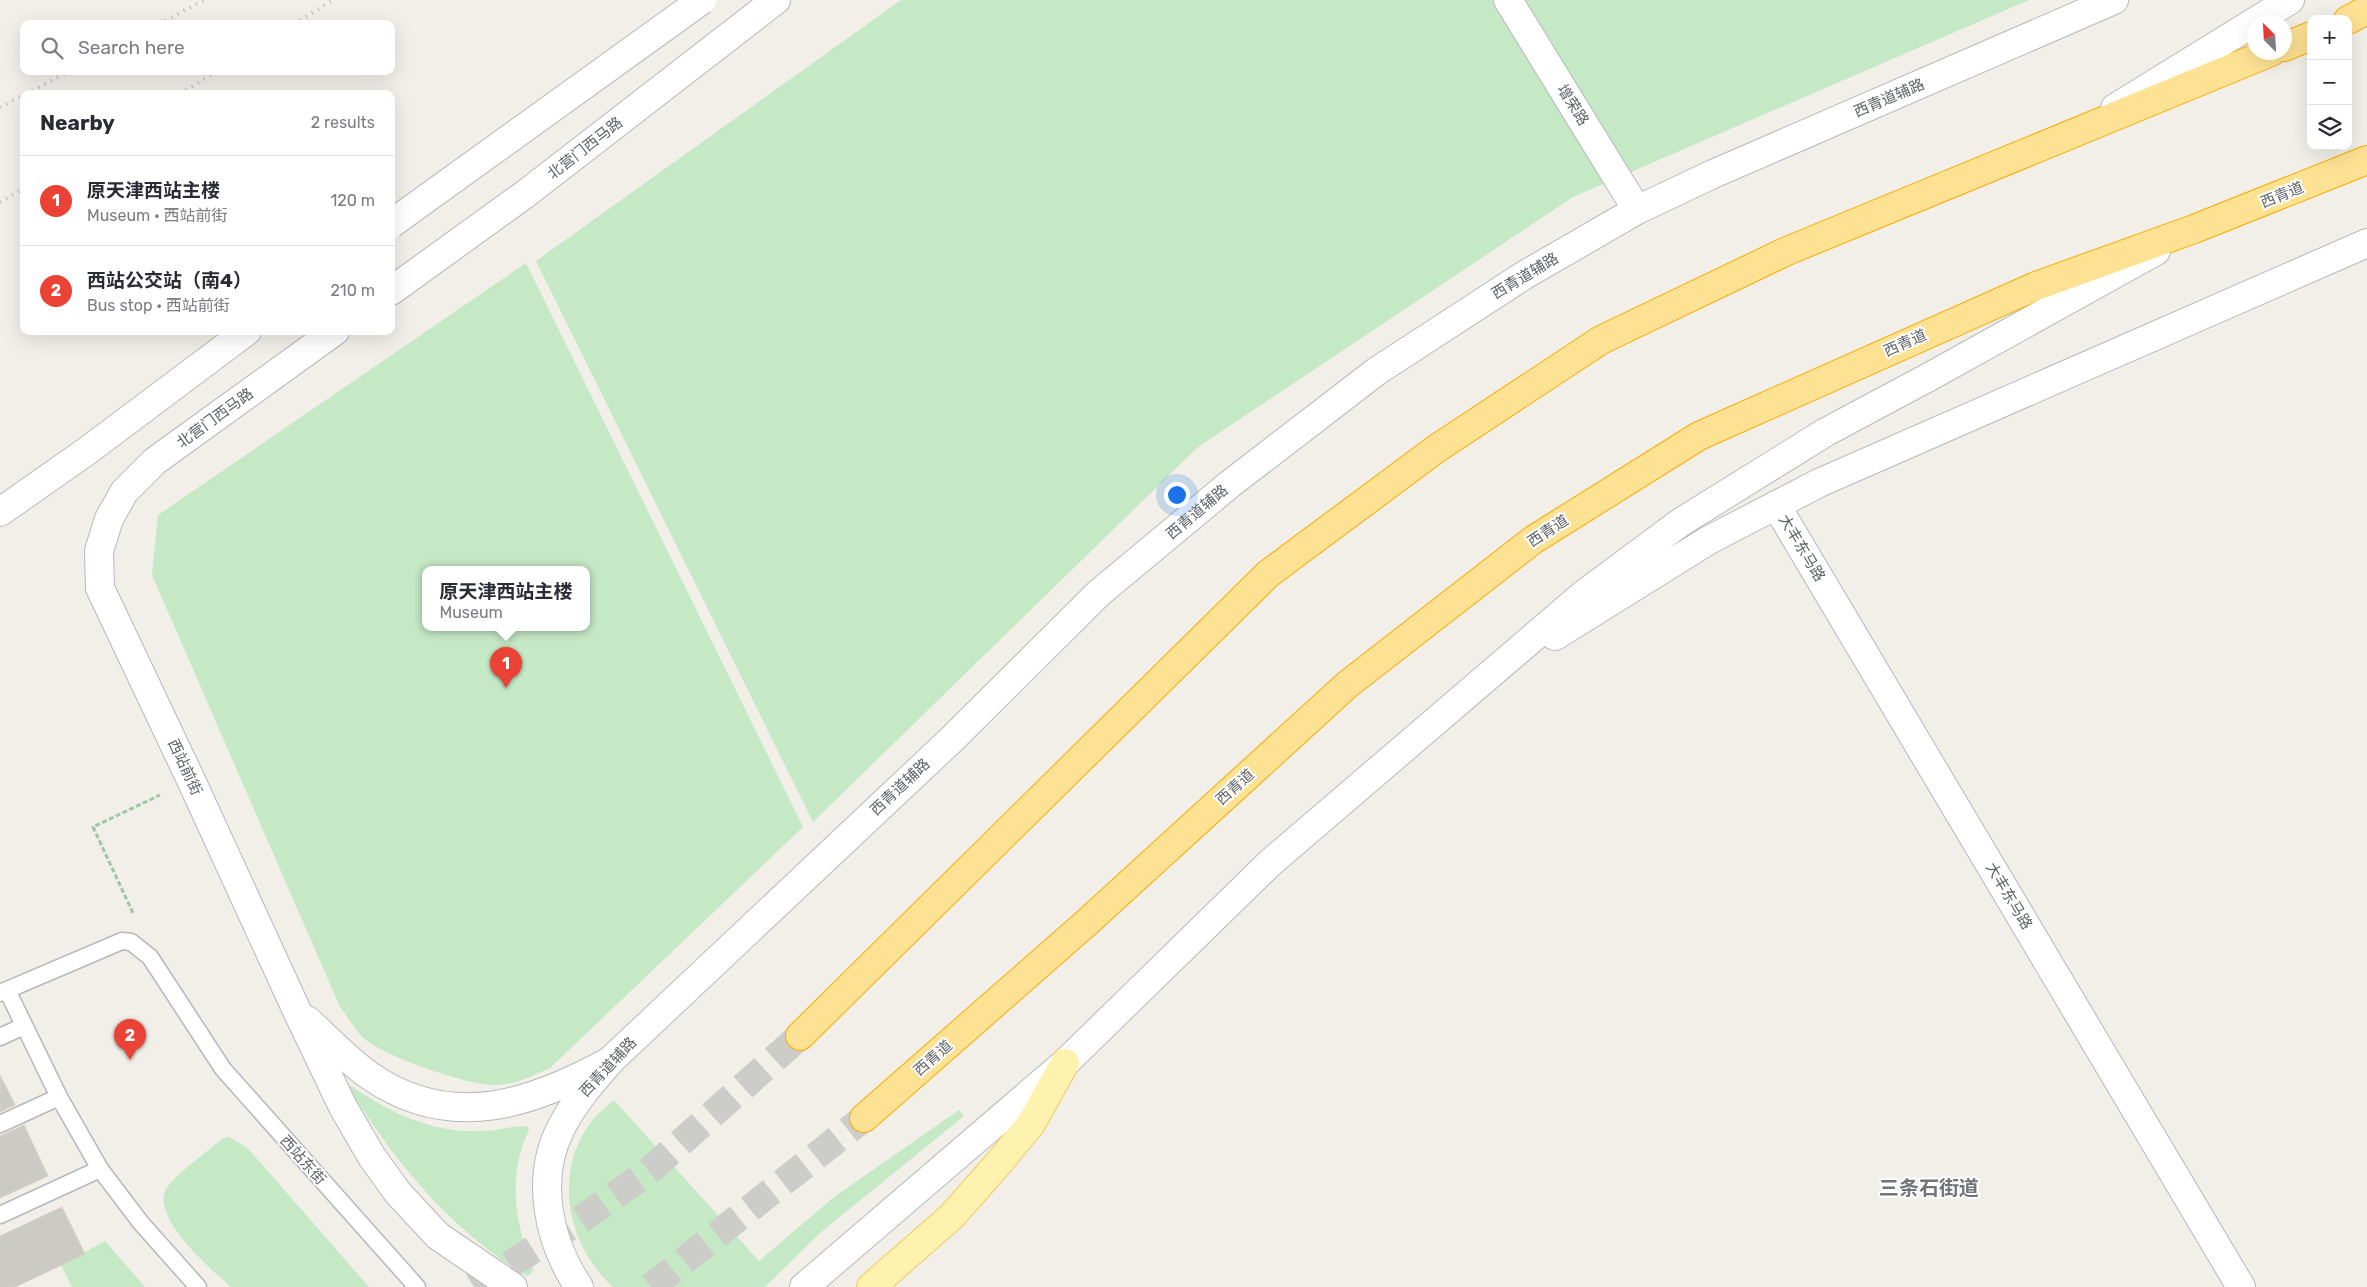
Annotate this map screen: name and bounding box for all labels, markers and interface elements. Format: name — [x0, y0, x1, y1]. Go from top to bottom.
north arrow — [2247, 15, 2292, 60]
map controls — [2307, 15, 2352, 150]
button: + — [2307, 15, 2352, 60]
search box — [20, 20, 395, 75]
icon: search — [38, 34, 66, 62]
text: Search here — [78, 36, 185, 59]
button: − — [2307, 60, 2352, 105]
street label: 西青道辅路 — [1851, 75, 1927, 121]
street label: 增荣路 — [1553, 81, 1593, 129]
button: layers — [2307, 105, 2352, 150]
text: Nearby — [40, 110, 115, 135]
text: 2 results — [311, 113, 375, 132]
street label: 北营门西马路 — [544, 113, 626, 183]
street label: 西青道 — [2258, 178, 2306, 212]
text: 原天津西站主楼 — [87, 179, 220, 202]
text: 1 — [52, 191, 60, 210]
text: 120 m — [330, 191, 375, 210]
text: Museum · 西站前街 — [87, 206, 227, 225]
street label: 西青道辅路 — [1488, 249, 1562, 303]
text: 西站公交站（南4） — [87, 269, 252, 292]
text: 2 — [51, 281, 61, 300]
text: 210 m — [330, 281, 375, 300]
text: Bus stop · 西站前街 — [87, 296, 230, 315]
street label: 西青道 — [1881, 326, 1929, 360]
street label: 北营门西马路 — [173, 384, 257, 452]
street label: 西青道辅路 — [1162, 481, 1232, 543]
your location — [1164, 482, 1190, 508]
street label: 西青道 — [1524, 511, 1572, 551]
street label: 大丰东马路 — [1775, 511, 1829, 585]
popup — [422, 566, 590, 631]
text: 原天津西站主楼 — [439, 580, 573, 603]
text: Museum — [439, 603, 503, 622]
pin: 1 — [490, 647, 522, 688]
street label: 西站前街 — [164, 736, 206, 798]
street label: 西青道辅路 — [866, 755, 934, 819]
street label: 西青道 — [1212, 765, 1258, 809]
street label: 大丰东马路 — [1982, 859, 2036, 933]
pin: 2 — [114, 1019, 146, 1060]
street label: 西青道辅路 — [576, 1033, 640, 1101]
street label: 西青道 — [910, 1036, 956, 1080]
street label: 西站东街 — [276, 1132, 330, 1188]
district label: 三条石街道 — [1879, 1176, 1979, 1200]

